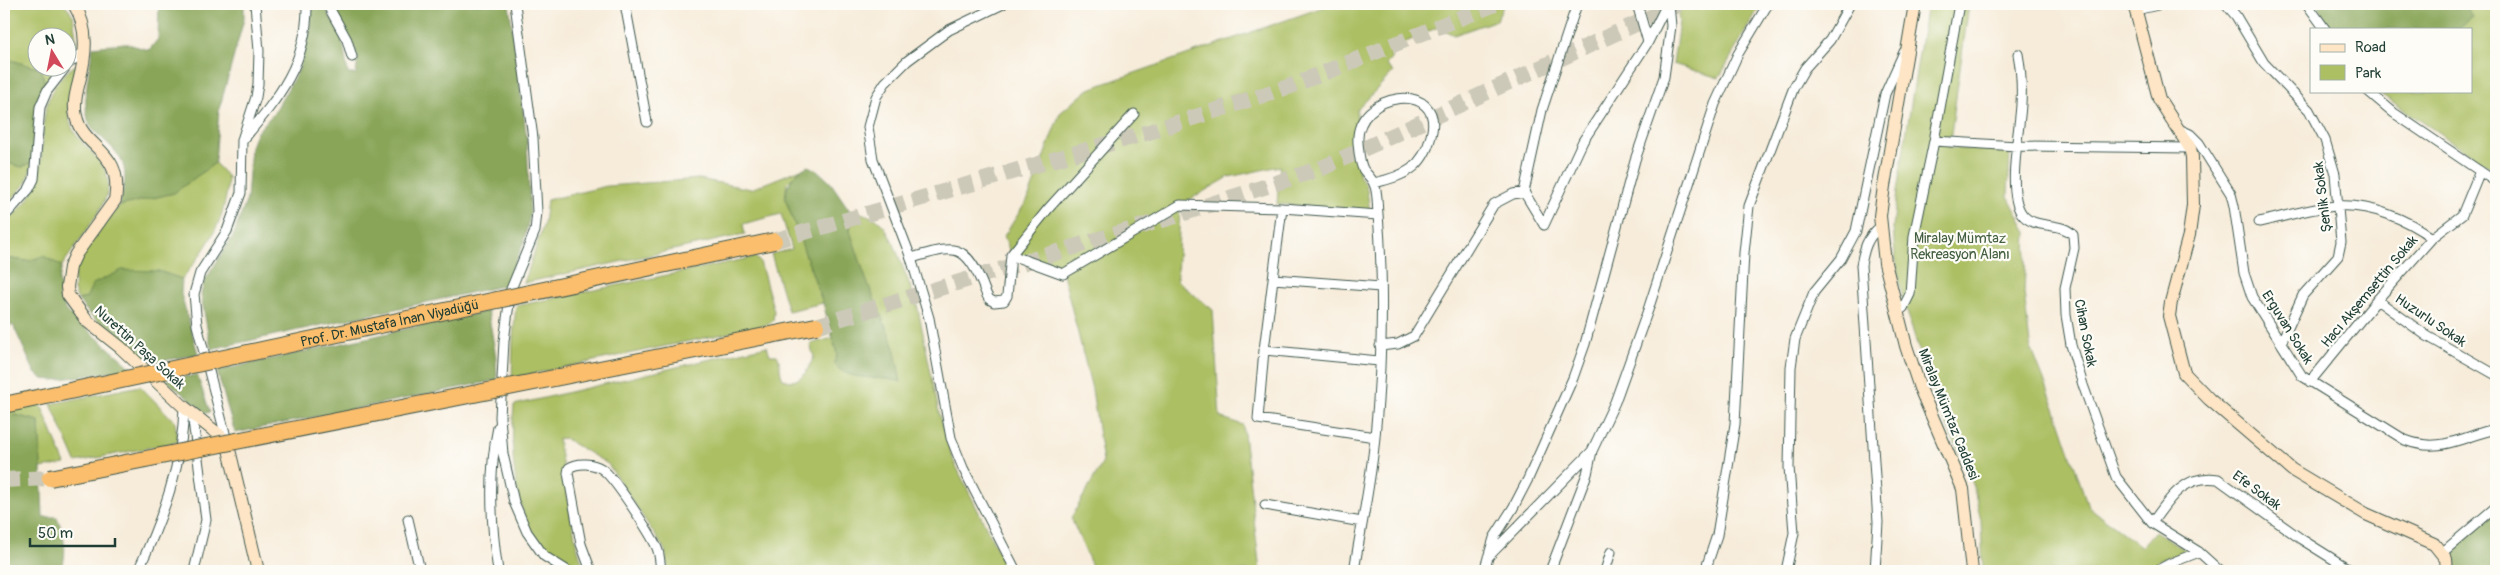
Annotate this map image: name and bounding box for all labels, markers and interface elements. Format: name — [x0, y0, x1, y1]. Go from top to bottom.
north arrow — [28, 28, 78, 78]
legend — [2310, 28, 2472, 92]
text: N — [44, 30, 56, 49]
text: Road — [2355, 38, 2386, 57]
text: Park — [2355, 64, 2382, 83]
street label: Şenlik Sokak — [2310, 160, 2335, 233]
park label: Miralay Mümtaz Rekreasyon Alanı — [1910, 230, 2010, 263]
street label: Hacı Akşemsettin Sokak — [2318, 232, 2421, 351]
street label: Erguvan Sokak — [2258, 287, 2317, 367]
street label: Huzurlu Sokak — [2392, 290, 2470, 351]
street label: Prof. Dr. Mustafa İnan Viyadüğü — [299, 296, 480, 351]
street label: Cihan Sokak — [2071, 298, 2100, 369]
street label: Nurettin Paşa Sokak — [91, 302, 189, 393]
street label: Miralay Mümtaz Caddesi — [1914, 346, 1983, 483]
street label: Efe Sokak — [2229, 467, 2284, 514]
scale bar — [30, 515, 115, 547]
text: 50 m — [38, 524, 73, 543]

